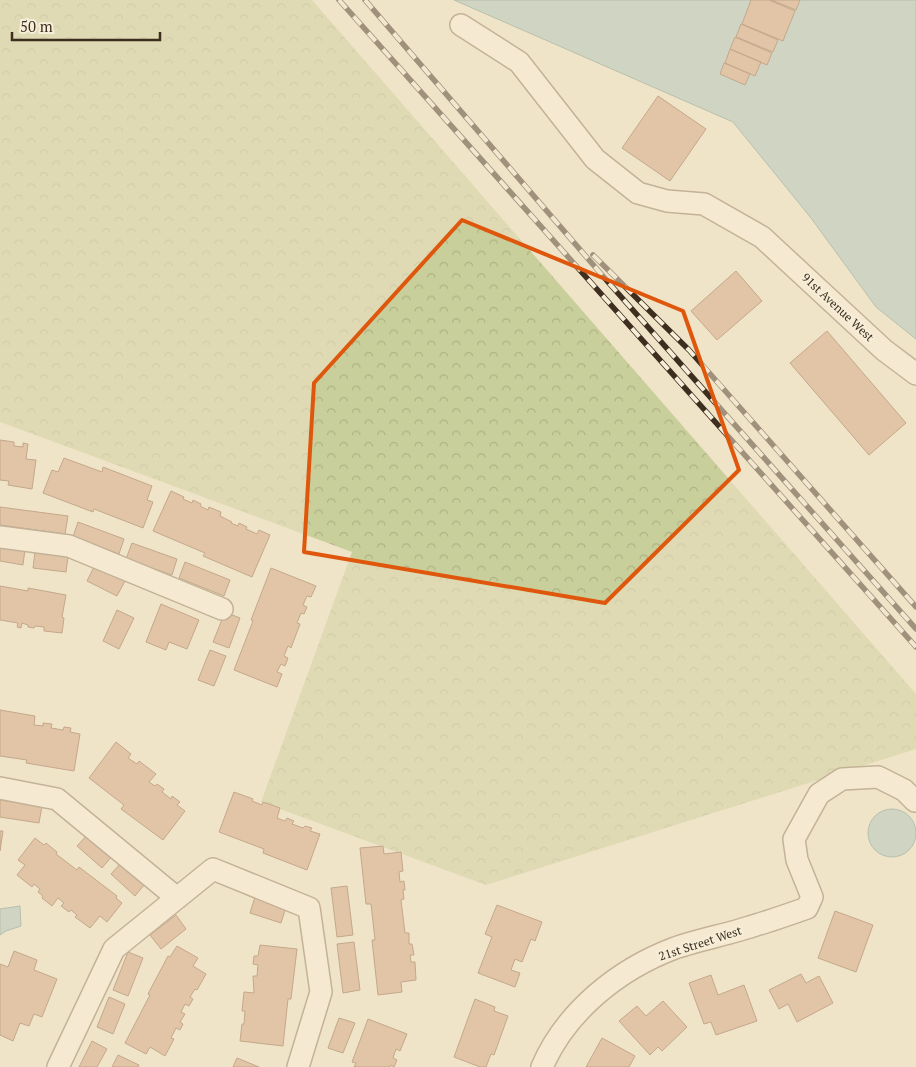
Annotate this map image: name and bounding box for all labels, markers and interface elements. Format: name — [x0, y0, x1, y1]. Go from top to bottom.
scale bar — [12, 10, 160, 42]
text: 50 m — [20, 16, 53, 36]
street label: 91st Avenue West — [799, 270, 878, 345]
street label: 21st Street West — [657, 922, 744, 963]

